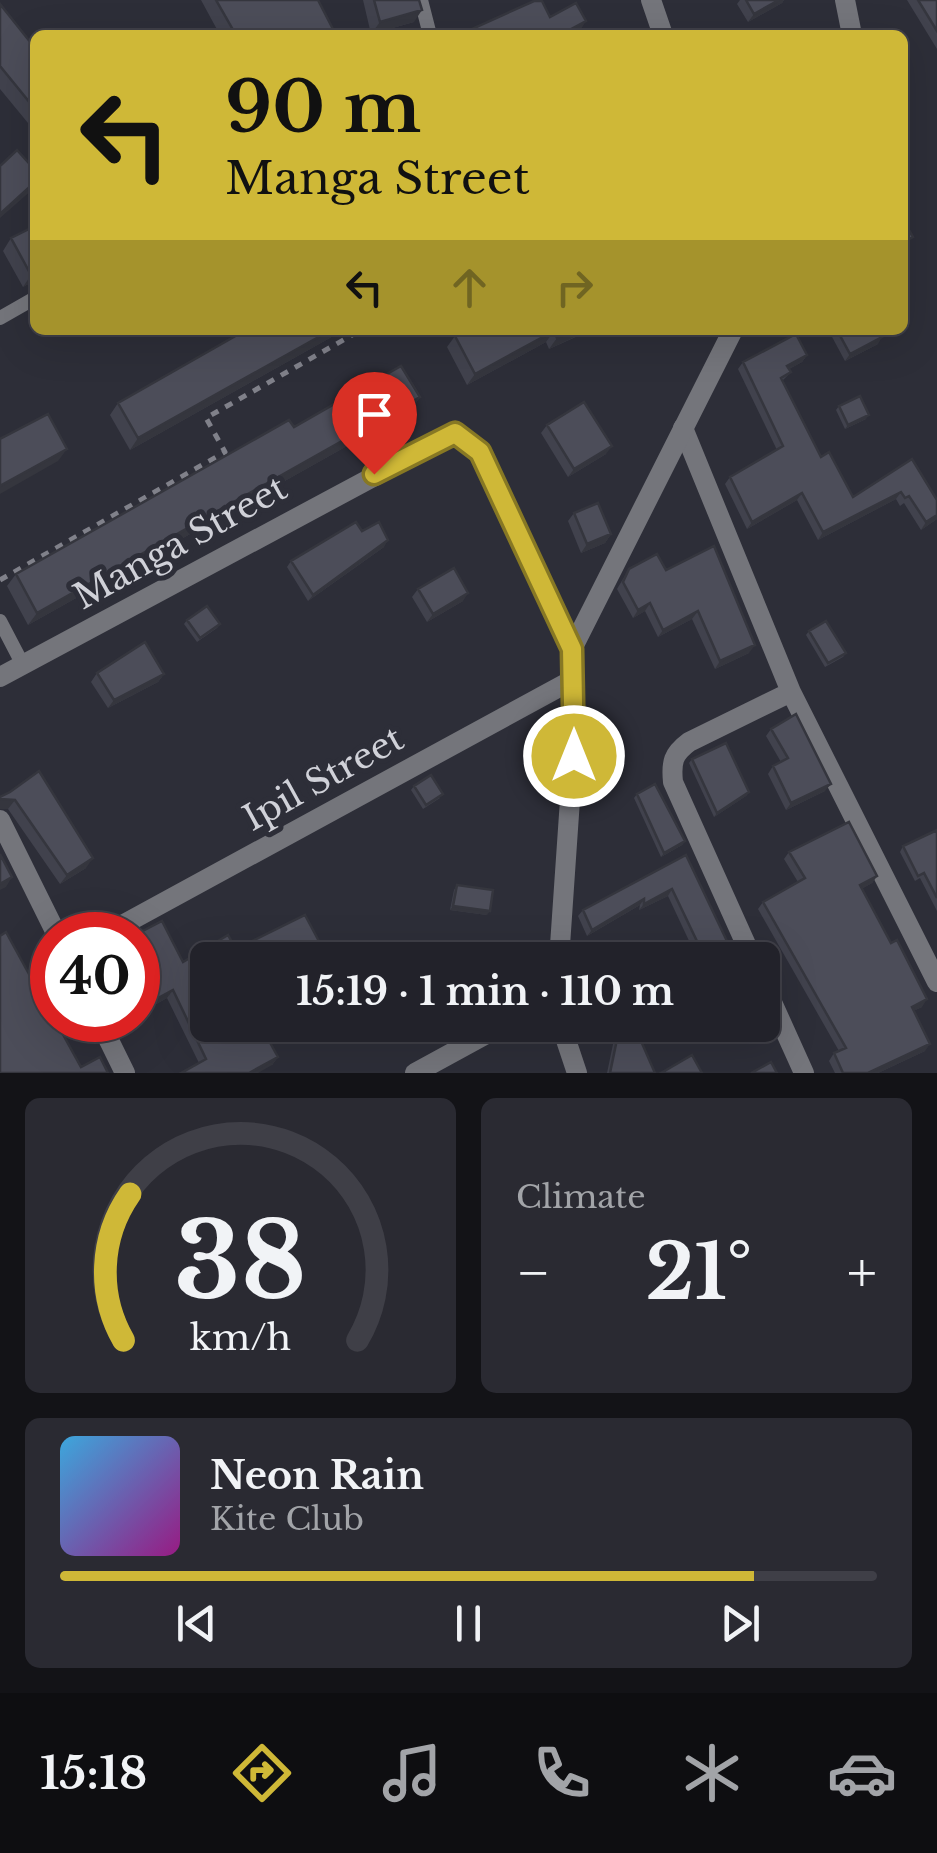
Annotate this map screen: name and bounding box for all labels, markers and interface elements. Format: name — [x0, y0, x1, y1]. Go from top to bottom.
text: 90 m — [225, 64, 421, 151]
icon: left — [60, 70, 190, 200]
text: Manga Street — [225, 150, 530, 206]
icon: left — [337, 260, 392, 315]
icon: ahead — [442, 260, 497, 315]
icon: right — [547, 260, 602, 315]
pin — [332, 372, 417, 475]
icon: arrive — [347, 387, 402, 442]
street label: Manga Street — [66, 466, 294, 618]
position arrow — [522, 704, 626, 808]
street label: Ipil Street — [235, 716, 411, 840]
speed limit sign: 40 — [30, 912, 160, 1042]
text: 15:19 · 1 min · 110 m — [296, 968, 674, 1015]
text: Climate — [516, 1177, 645, 1217]
text: 38 — [174, 1197, 307, 1326]
text: 21° — [646, 1226, 752, 1319]
text: − — [516, 1239, 551, 1307]
text: + — [847, 1239, 877, 1307]
text: km/h — [190, 1315, 291, 1360]
text: Neon Rain — [210, 1452, 424, 1499]
text: Kite Club — [210, 1499, 364, 1539]
icon: previous — [169, 1596, 224, 1651]
icon: pause — [441, 1596, 496, 1651]
icon: next — [713, 1596, 768, 1651]
icon: directions — [227, 1738, 297, 1808]
icon: music — [377, 1738, 447, 1808]
icon: phone — [527, 1738, 597, 1808]
icon: climate — [677, 1738, 747, 1808]
icon: car — [827, 1738, 897, 1808]
text: 15:18 — [40, 1745, 147, 1801]

